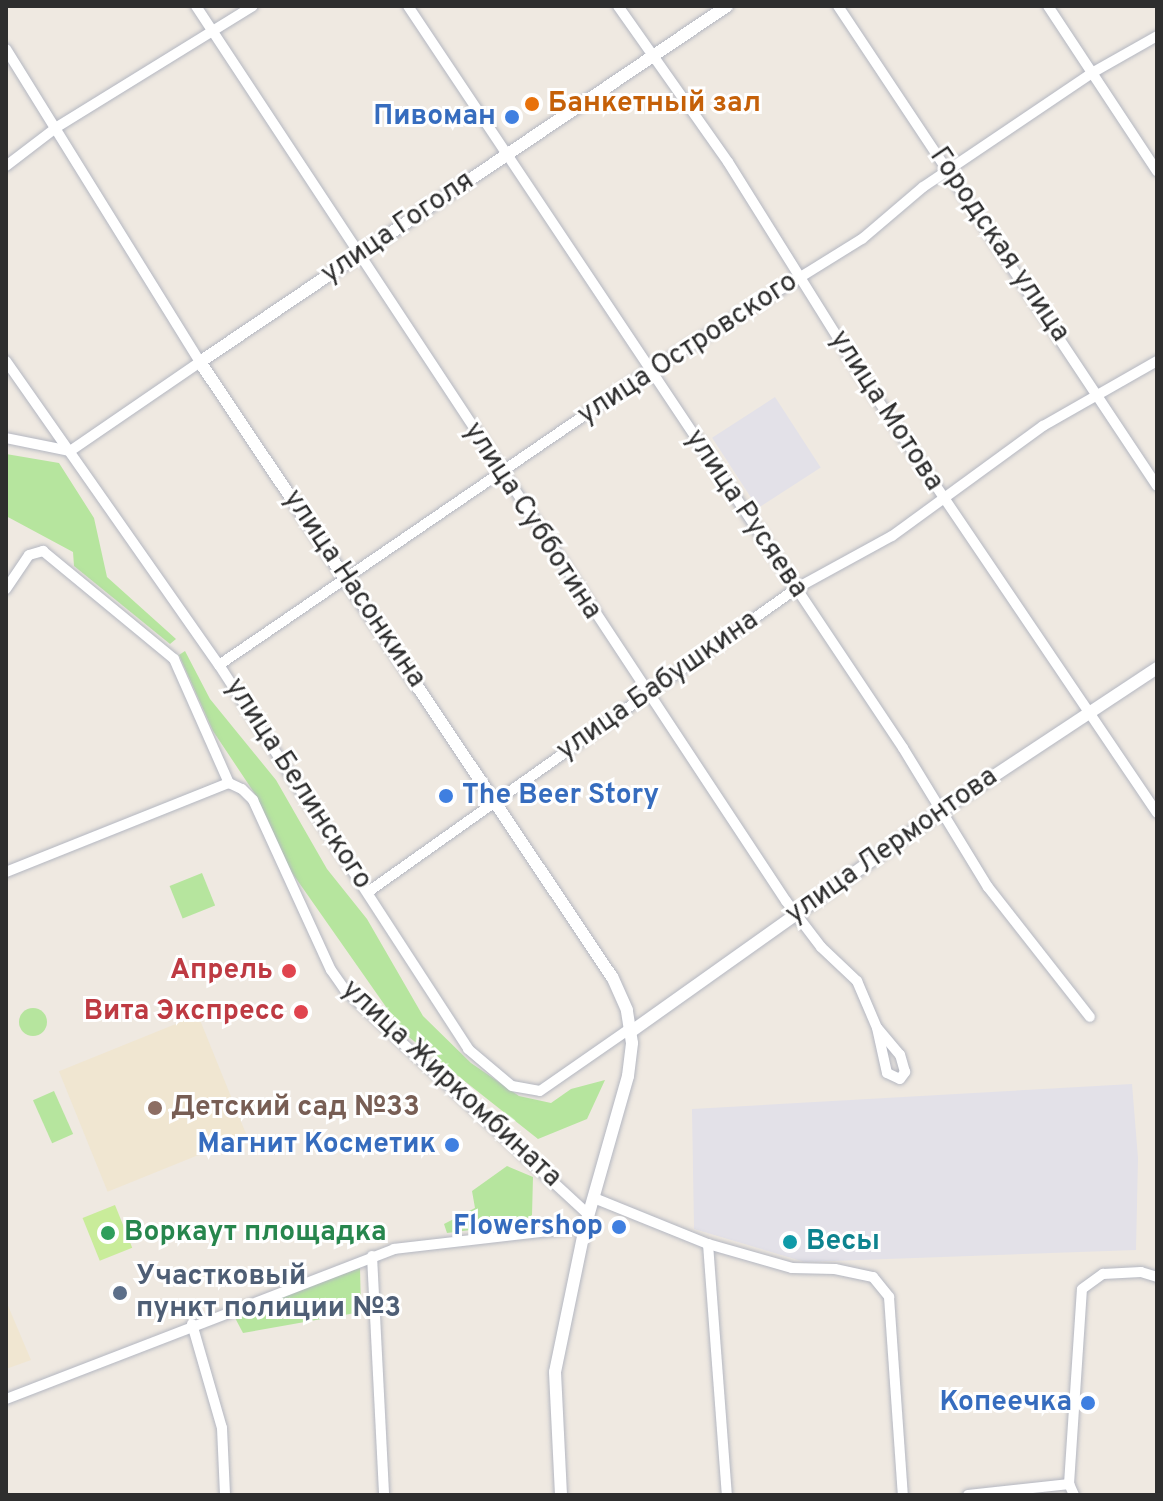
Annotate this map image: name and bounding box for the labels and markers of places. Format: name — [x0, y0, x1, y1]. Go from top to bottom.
place label: Банкетный зал — [548, 87, 761, 121]
marker: Банкетный зал — [523, 95, 541, 113]
place label: Пивоман — [373, 100, 496, 134]
marker: Пивоман — [503, 108, 521, 126]
place label: The Beer Story — [462, 779, 659, 813]
marker: The Beer Story — [437, 787, 455, 805]
place label: Апрель — [170, 954, 273, 988]
marker: Апрель — [280, 962, 298, 980]
place label: Вита Экспресс — [84, 995, 285, 1029]
marker: Вита Экспресс — [292, 1003, 310, 1021]
place label: Детский сад №33 — [171, 1091, 420, 1125]
marker: Детский сад №33 — [146, 1099, 164, 1117]
place label: Магнит Косметик — [197, 1128, 436, 1162]
marker: Магнит Косметик — [443, 1136, 461, 1154]
place label: Flowershop — [453, 1210, 603, 1244]
place label: Воркаут площадка — [124, 1216, 387, 1250]
marker: Flowershop — [610, 1218, 628, 1236]
marker: Воркаут площадка — [99, 1224, 117, 1242]
place label: Весы — [806, 1225, 880, 1259]
marker: Весы — [781, 1233, 799, 1251]
place label: Участковый пункт полиции №3 — [136, 1260, 401, 1326]
marker: Участковый пункт полиции №3 — [111, 1284, 129, 1302]
place label: Копеечка — [939, 1386, 1072, 1420]
marker: Копеечка — [1079, 1394, 1097, 1412]

